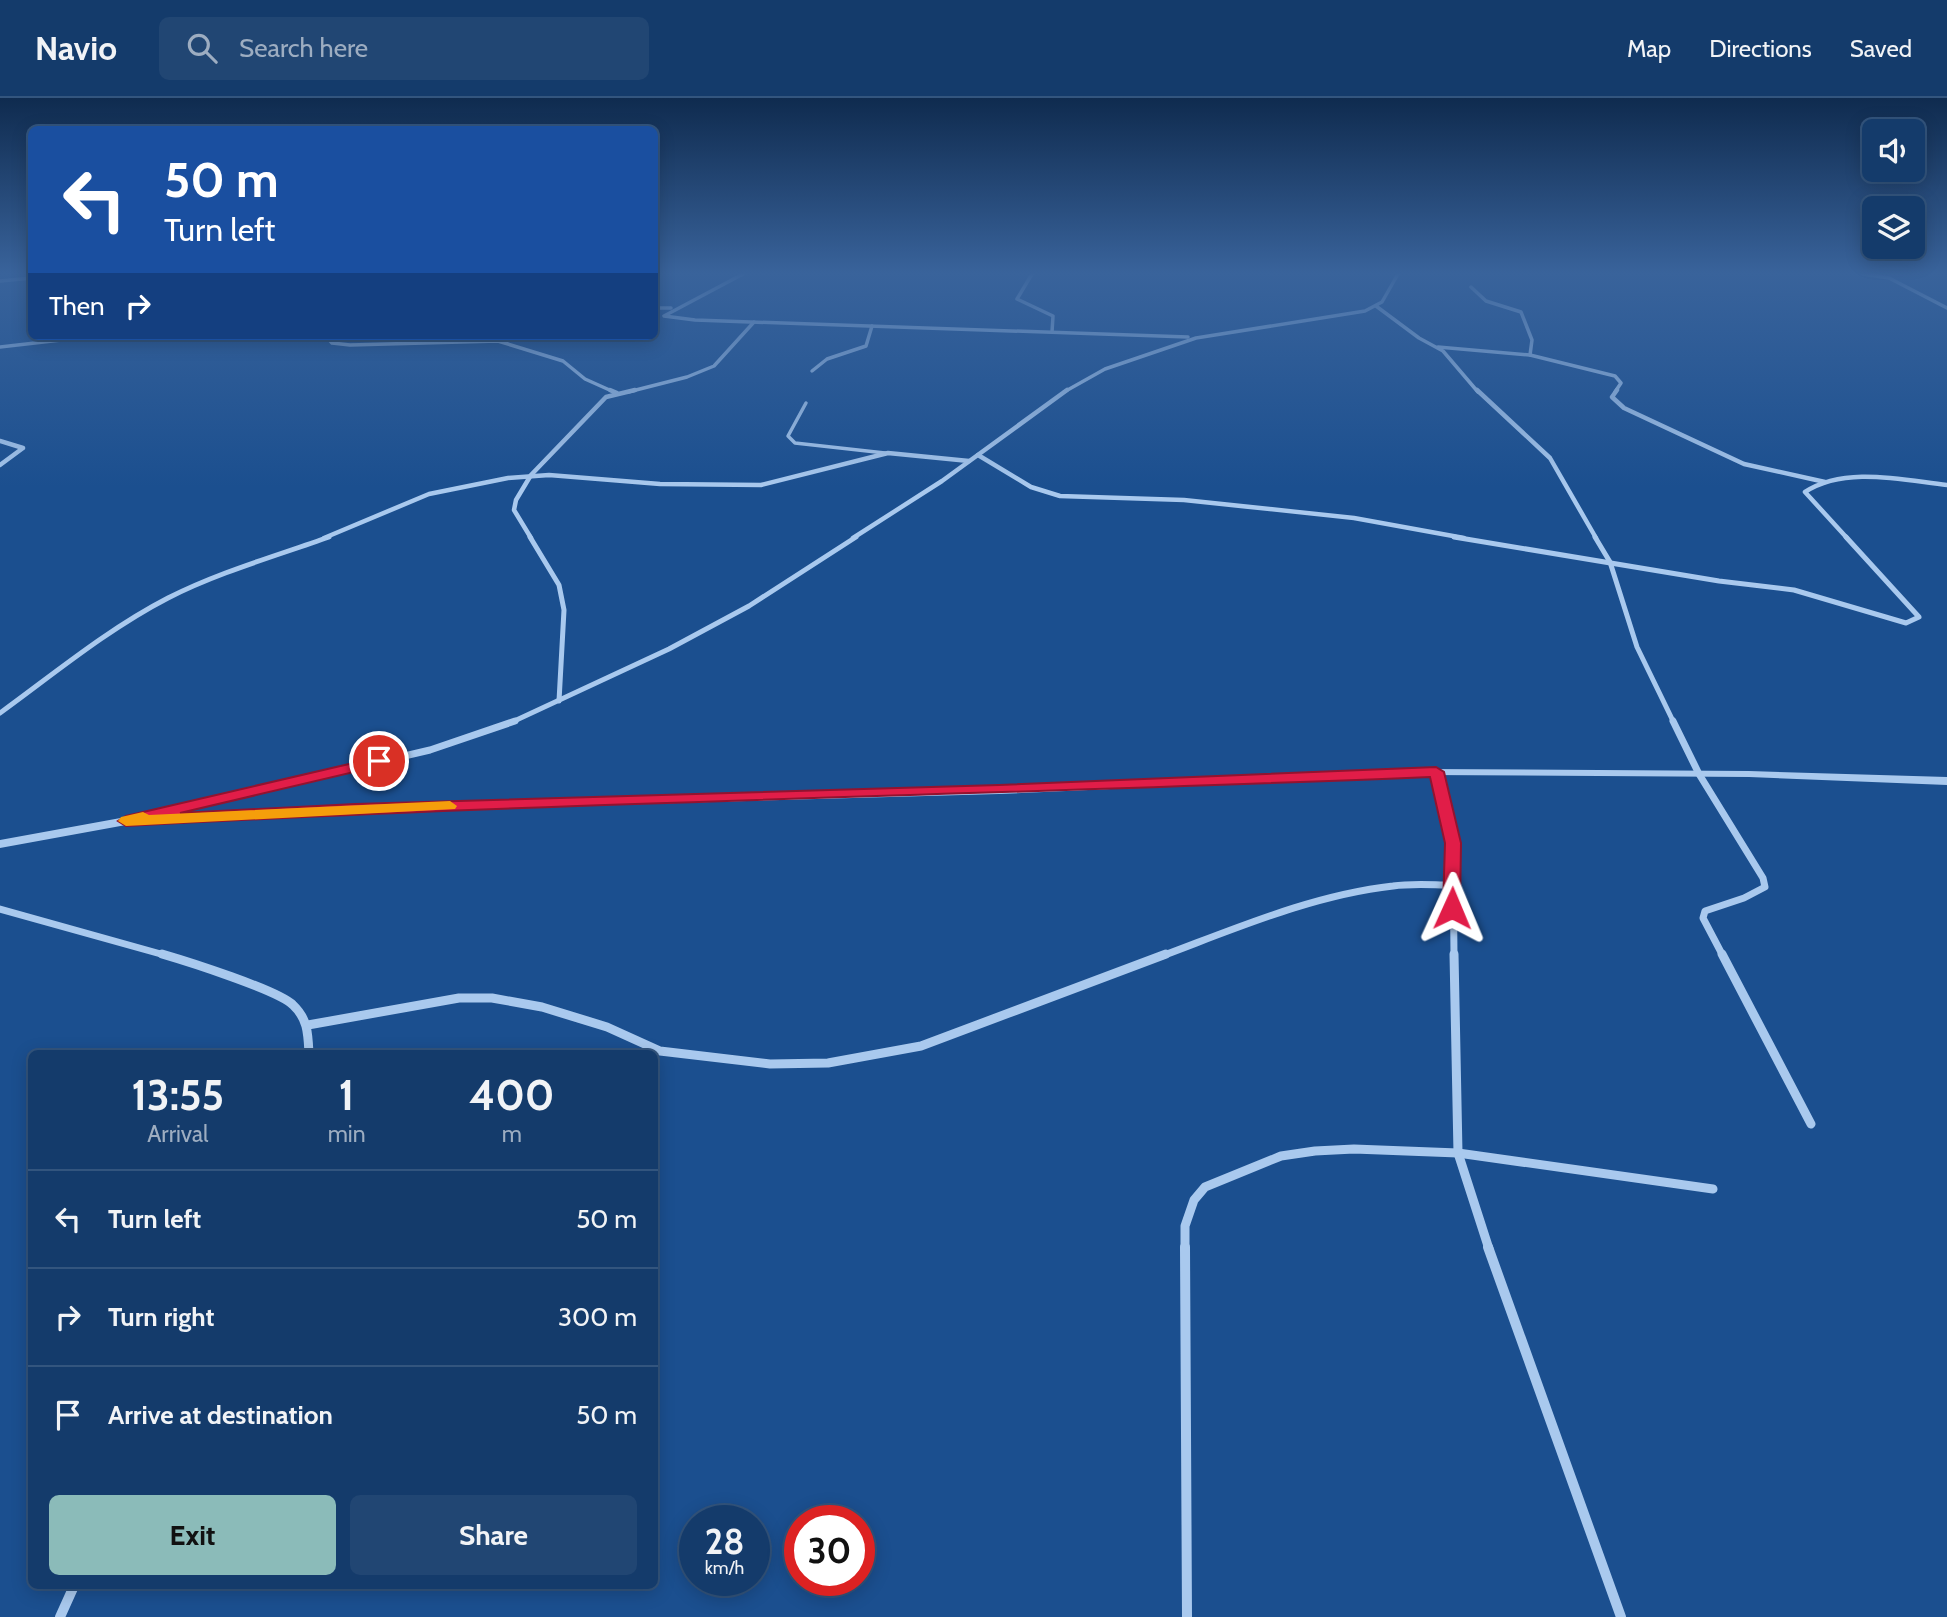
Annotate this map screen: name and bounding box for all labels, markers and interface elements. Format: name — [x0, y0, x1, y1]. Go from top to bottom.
search box — [159, 17, 649, 80]
text: Navio — [35, 28, 117, 68]
icon: search — [183, 29, 221, 67]
text: Search here — [239, 32, 368, 64]
text: Map — [1627, 34, 1671, 63]
text: Directions — [1709, 34, 1812, 63]
text: Saved — [1850, 34, 1912, 63]
map controls — [1862, 119, 1925, 259]
button: sound — [1862, 119, 1925, 182]
text: 50 m — [164, 150, 279, 209]
icon: left — [49, 154, 140, 245]
button: layers — [1862, 196, 1925, 259]
text: Turn left — [164, 210, 275, 249]
icon: right — [119, 287, 157, 325]
text: Then — [49, 290, 105, 322]
pin — [349, 731, 409, 791]
icon: arrive — [360, 742, 398, 780]
position arrow — [1415, 871, 1489, 945]
text: 13:55 — [132, 1069, 224, 1121]
text: 1 — [339, 1069, 354, 1121]
text: 400 — [469, 1069, 554, 1121]
text: Arrival — [147, 1120, 208, 1148]
text: min — [328, 1120, 366, 1148]
text: m — [502, 1120, 522, 1148]
icon: left — [49, 1200, 87, 1238]
text: Turn left — [108, 1203, 201, 1235]
text: 50 m — [576, 1203, 637, 1235]
icon: right — [49, 1298, 87, 1336]
text: Turn right — [108, 1301, 214, 1333]
text: 300 m — [558, 1301, 637, 1333]
icon: arrive — [49, 1396, 87, 1434]
text: Arrive at destination — [108, 1399, 333, 1431]
text: 50 m — [576, 1399, 637, 1431]
button: Exit — [49, 1495, 336, 1575]
button: Share — [350, 1495, 637, 1575]
speed limit sign: 30 — [784, 1505, 875, 1596]
text: 28 — [705, 1520, 744, 1563]
text: km/h — [705, 1557, 744, 1579]

